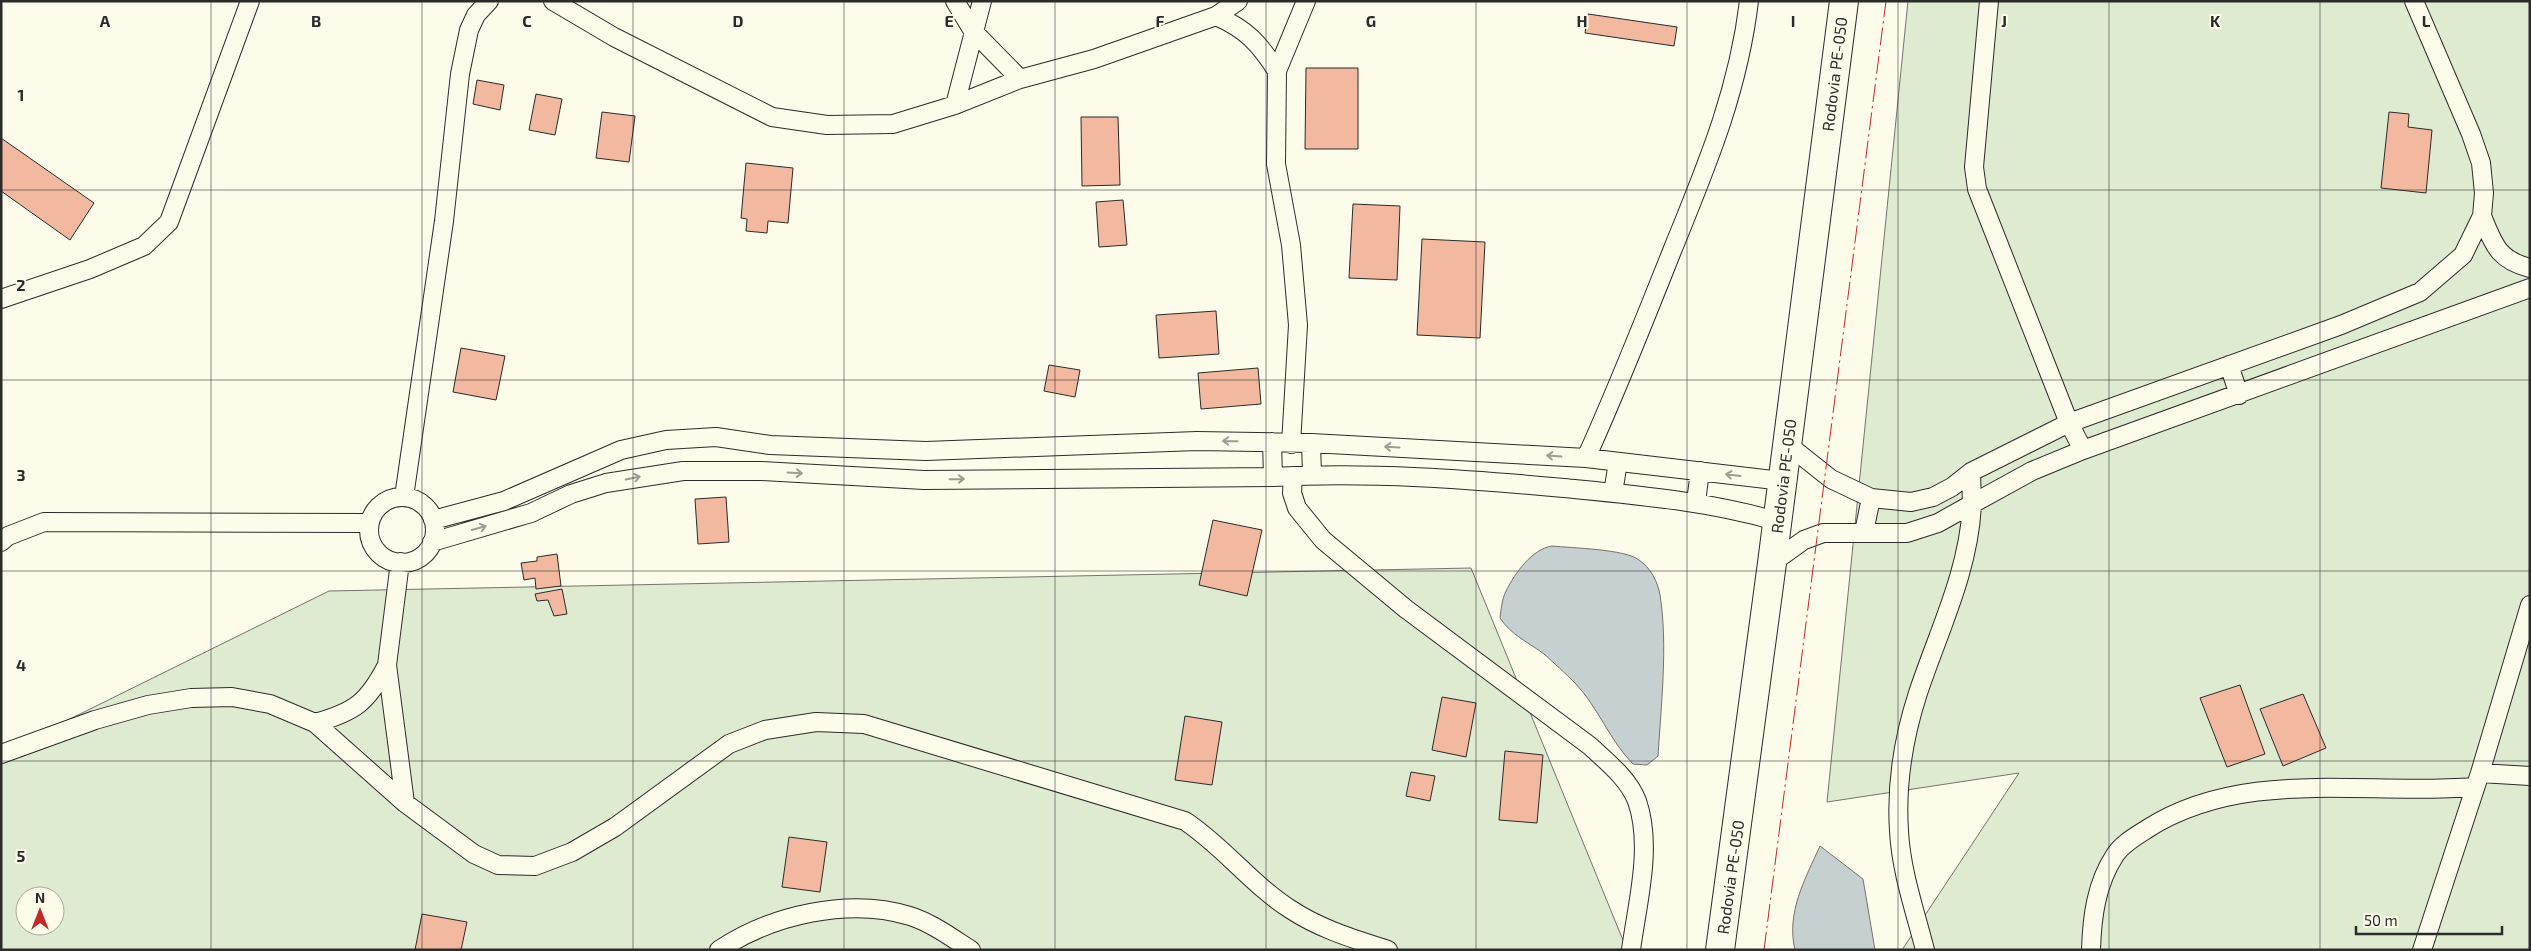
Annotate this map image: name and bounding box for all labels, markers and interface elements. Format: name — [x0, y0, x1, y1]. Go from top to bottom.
text: A — [100, 11, 111, 30]
text: B — [311, 11, 321, 30]
text: C — [522, 11, 532, 30]
text: D — [733, 11, 744, 30]
text: E — [944, 11, 954, 30]
text: F — [1156, 11, 1165, 30]
text: G — [1366, 11, 1376, 30]
text: H — [1576, 11, 1588, 30]
text: I — [1791, 11, 1795, 30]
text: J — [2001, 11, 2007, 30]
text: K — [2210, 11, 2221, 30]
text: L — [2422, 11, 2431, 30]
street label: Rodovia PE-050 — [1818, 16, 1850, 132]
text: 1 — [18, 85, 24, 104]
text: 2 — [16, 275, 26, 294]
street label: Rodovia PE-050 — [1767, 418, 1799, 534]
one-way arrow — [1222, 437, 1238, 446]
one-way arrow — [1384, 442, 1400, 451]
one-way arrow — [1546, 452, 1562, 461]
text: 3 — [16, 465, 26, 484]
one-way arrow — [787, 468, 803, 477]
one-way arrow — [1725, 470, 1741, 480]
one-way arrow — [624, 473, 640, 482]
one-way arrow — [949, 475, 965, 484]
one-way arrow — [471, 523, 487, 533]
text: 4 — [16, 655, 26, 674]
street label: Rodovia PE-050 — [1713, 819, 1747, 935]
text: 5 — [17, 846, 26, 865]
north arrow — [15, 886, 65, 936]
text: N — [35, 889, 45, 906]
scale bar — [2356, 904, 2502, 936]
text: 50 m — [2364, 911, 2398, 929]

